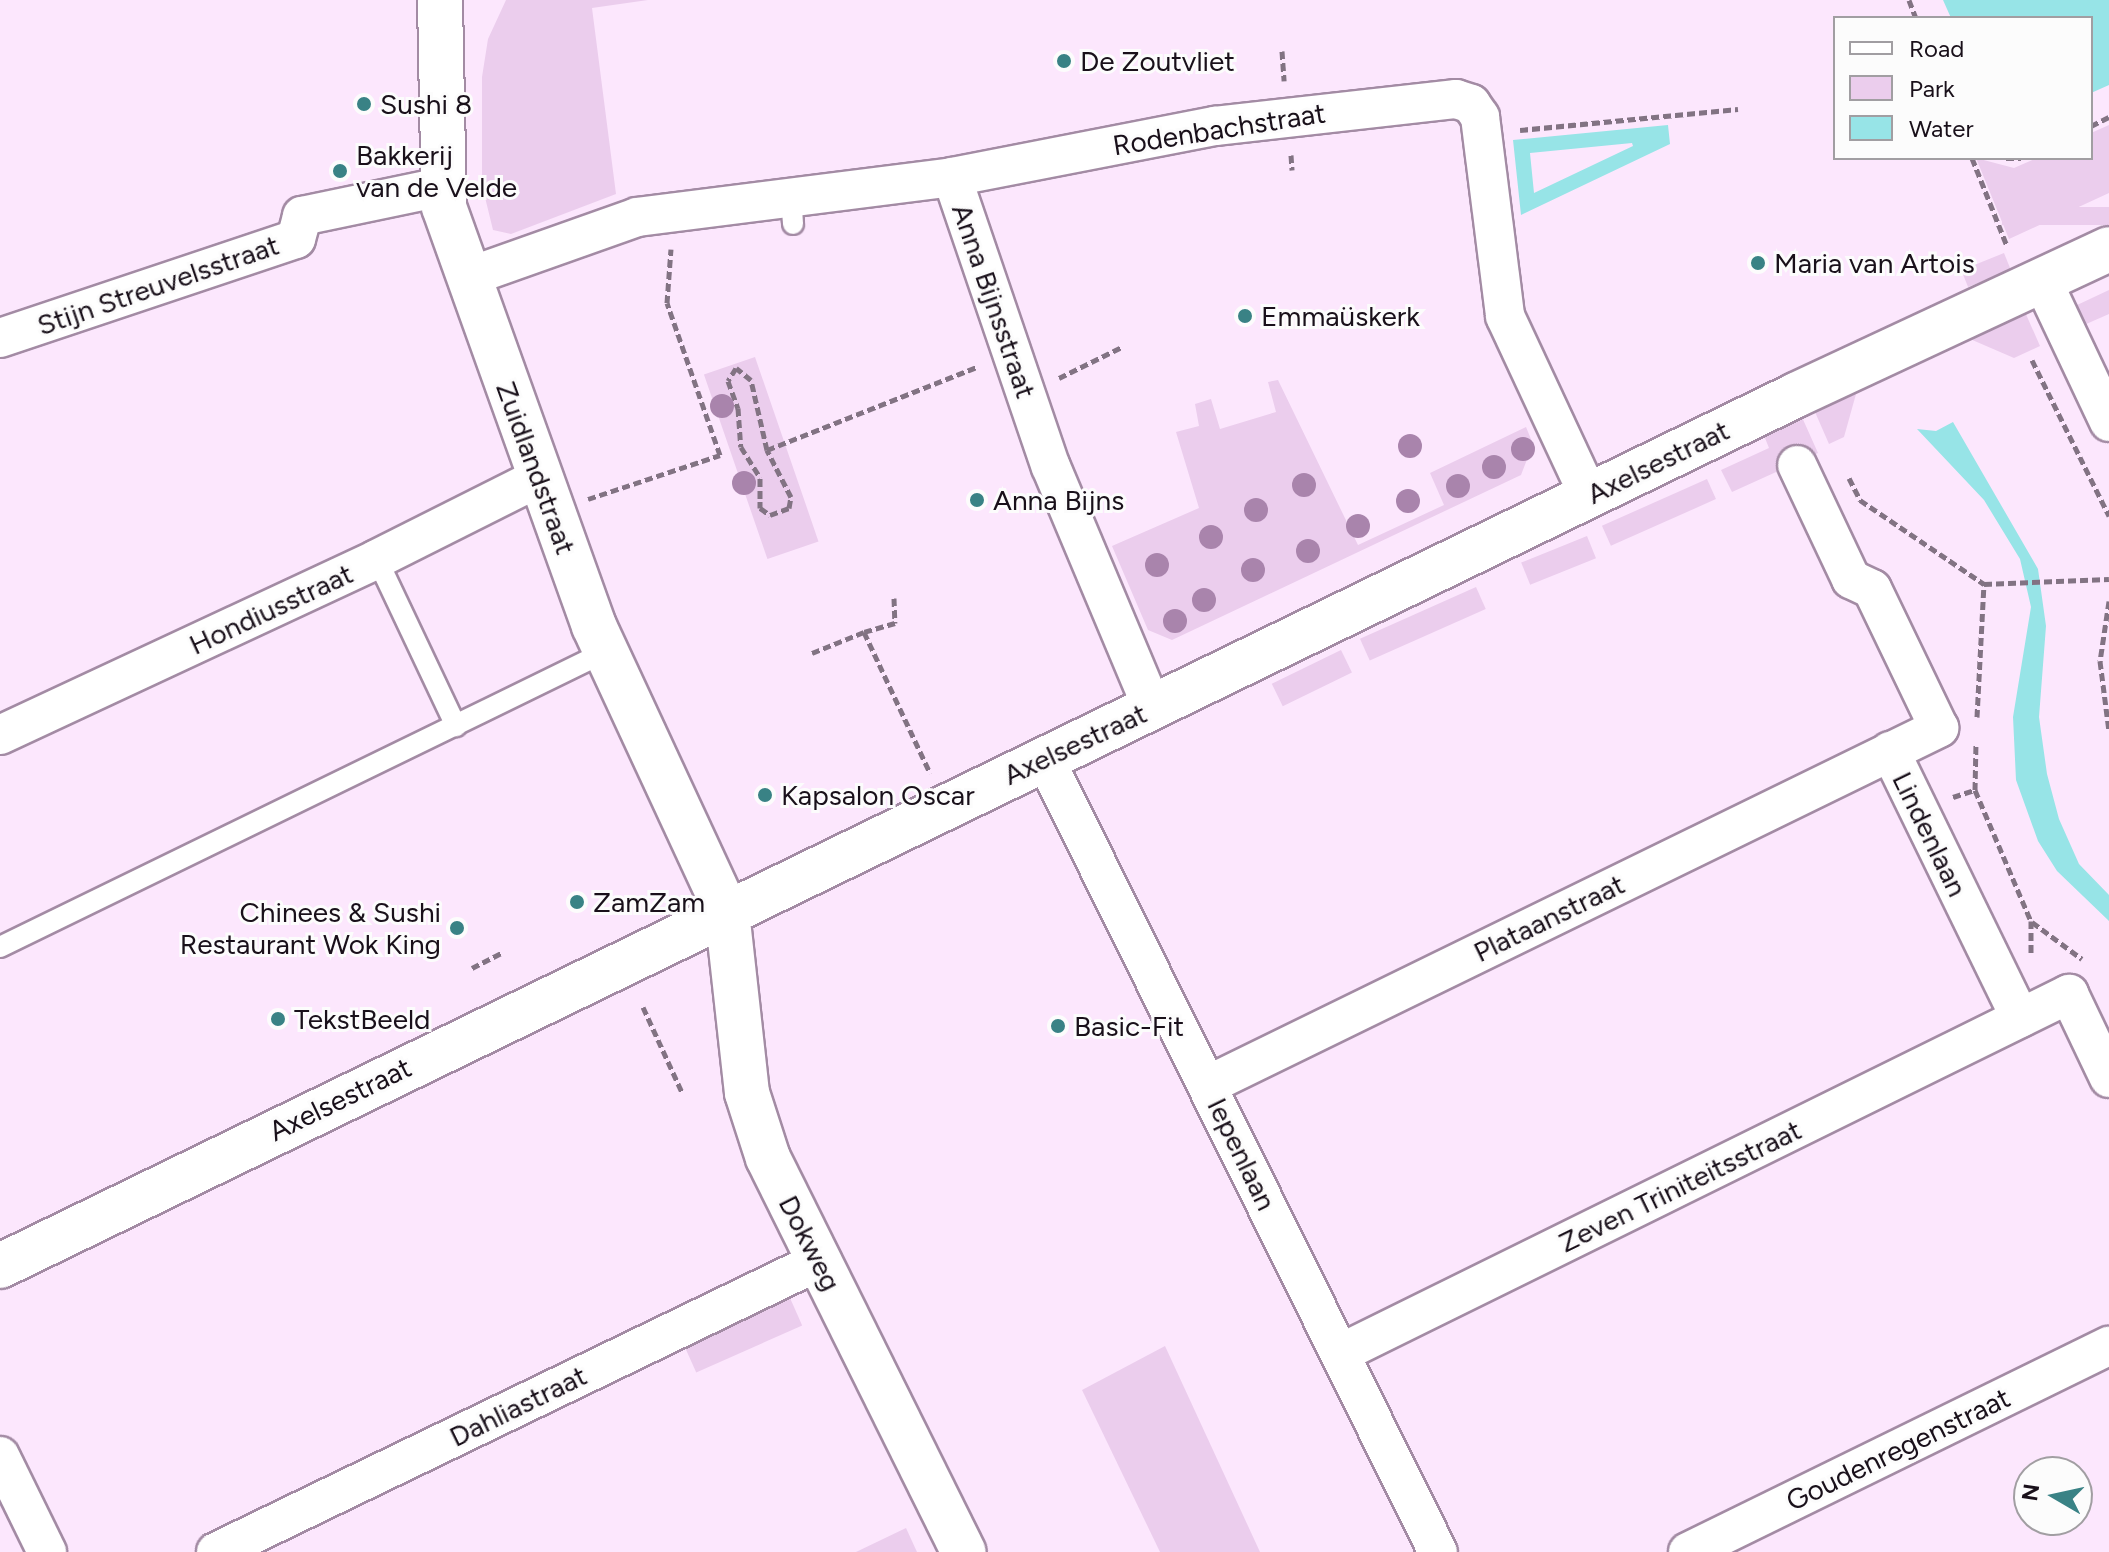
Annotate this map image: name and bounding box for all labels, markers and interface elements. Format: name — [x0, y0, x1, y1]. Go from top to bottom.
legend — [1833, 16, 2093, 160]
text: Road — [1909, 34, 1964, 63]
place label: De Zoutvliet — [1080, 44, 1235, 78]
marker: De Zoutvliet — [1055, 52, 1073, 70]
text: Park — [1909, 74, 1955, 103]
place label: Sushi 8 — [380, 87, 472, 121]
marker: Sushi 8 — [355, 95, 373, 113]
street label: Rodenbachstraat — [1110, 96, 1328, 162]
text: Water — [1909, 114, 1974, 143]
place label: Bakkerij van de Velde — [356, 138, 517, 204]
marker: Bakkerij van de Velde — [331, 162, 349, 180]
street label: Anna Bijnsstraat — [945, 199, 1043, 403]
street label: Stijn Streuvelsstraat — [33, 228, 283, 342]
place label: Maria van Artois — [1774, 246, 1975, 280]
marker: Maria van Artois — [1749, 254, 1767, 272]
place label: Emmaüskerk — [1261, 299, 1420, 333]
marker: Emmaüskerk — [1236, 307, 1254, 325]
street label: Zuidlandstraat — [489, 377, 583, 559]
street label: Axelsestraat — [1581, 413, 1735, 511]
place label: Anna Bijns — [993, 483, 1124, 517]
marker: Anna Bijns — [968, 491, 986, 509]
street label: Hondiusstraat — [184, 556, 358, 662]
street label: Axelsestraat — [998, 696, 1152, 792]
street label: Lindenlaan — [1885, 766, 1975, 902]
place label: Kapsalon Oscar — [781, 778, 975, 812]
marker: Kapsalon Oscar — [756, 786, 774, 804]
street label: Plataanstraat — [1468, 867, 1630, 969]
place label: ZamZam — [593, 885, 705, 919]
marker: ZamZam — [568, 893, 586, 911]
place label: Chinees & Sushi Restaurant Wok King — [180, 895, 441, 961]
marker: Chinees & Sushi Restaurant Wok King — [448, 919, 466, 937]
place label: TekstBeeld — [294, 1002, 430, 1036]
place label: Basic-Fit — [1074, 1009, 1184, 1043]
marker: TekstBeeld — [269, 1010, 287, 1028]
marker: Basic-Fit — [1049, 1017, 1067, 1035]
street label: Axelsestraat — [263, 1050, 417, 1148]
street label: Iepenlaan — [1200, 1092, 1284, 1216]
street label: Zeven Triniteitsstraat — [1553, 1113, 1807, 1259]
street label: Dokweg — [772, 1190, 848, 1296]
street label: Dahliastraat — [444, 1358, 592, 1454]
street label: Goudenregenstraat — [1781, 1380, 2015, 1518]
north arrow — [2013, 1456, 2093, 1536]
text: N — [2016, 1482, 2045, 1503]

